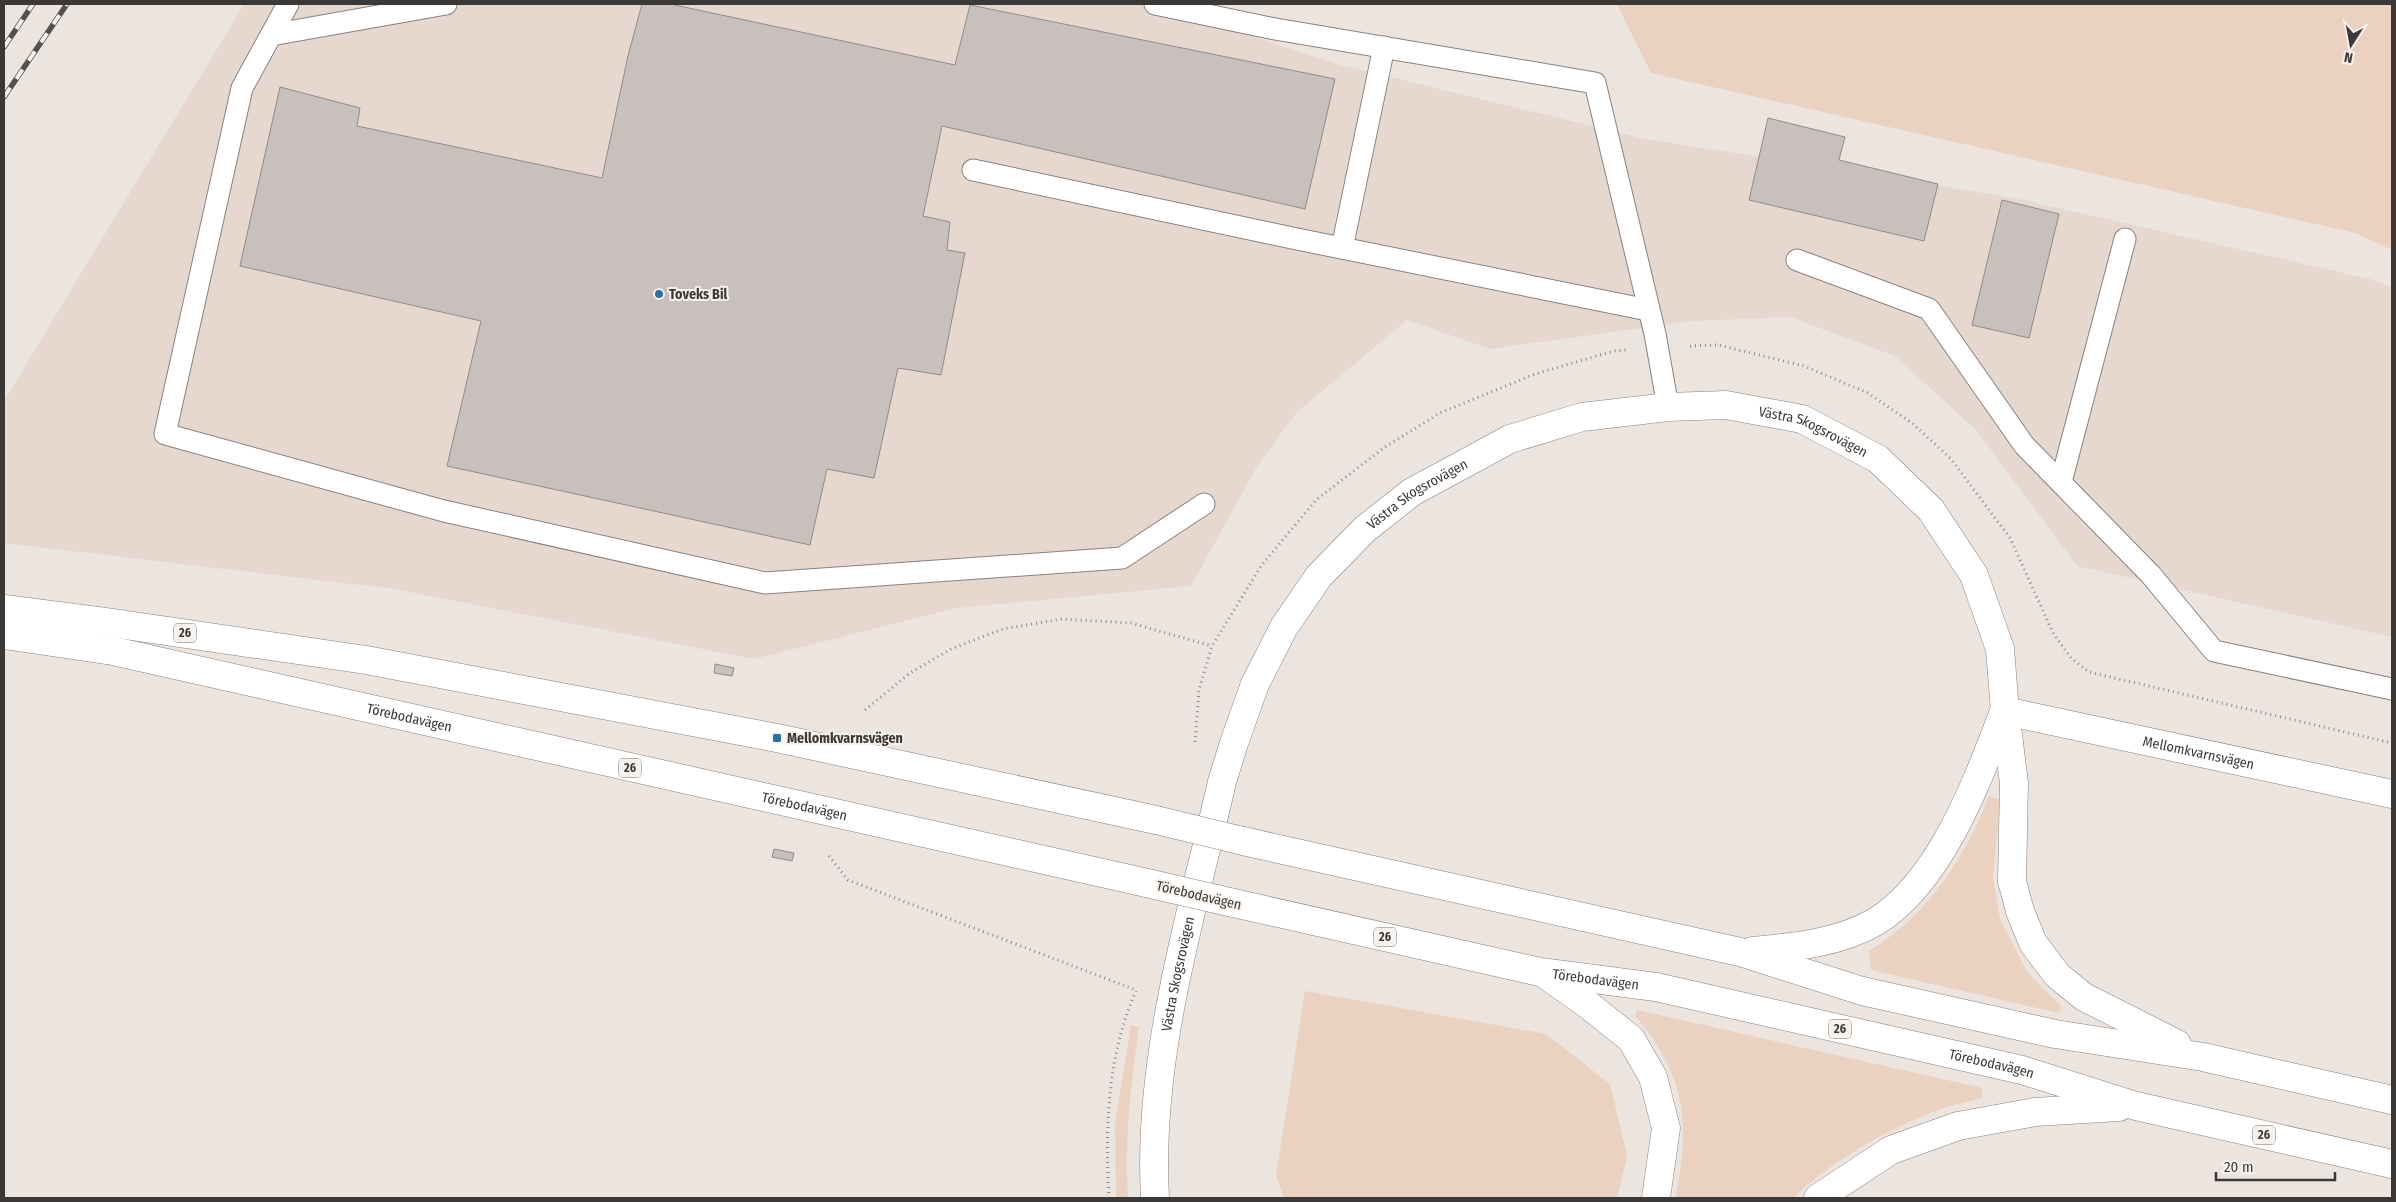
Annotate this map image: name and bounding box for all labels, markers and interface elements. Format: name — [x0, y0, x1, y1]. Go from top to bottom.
north arrow — [2326, 20, 2376, 70]
text: N — [2343, 48, 2354, 66]
place label: Toveks Bil — [669, 286, 728, 303]
marker: Toveks Bil — [653, 288, 665, 300]
street label: Västra Skogsrovägen — [1757, 403, 1870, 461]
street label: Västra Skogsrovägen — [1364, 456, 1471, 533]
road number: 26 — [174, 624, 196, 642]
street label: Törebodavägen — [365, 700, 454, 736]
place label: Mellomkvarnsvägen — [787, 730, 903, 747]
marker: Mellomkvarnsvägen — [771, 732, 783, 744]
street label: Mellomkvarnsvägen — [2141, 733, 2256, 773]
road number: 26 — [619, 758, 641, 778]
street label: Törebodavägen — [760, 789, 849, 824]
street label: Törebodavägen — [1155, 877, 1243, 914]
street label: Västra Skogsrovägen — [1158, 915, 1198, 1033]
road number: 26 — [1374, 928, 1396, 946]
street label: Törebodavägen — [1551, 966, 1640, 994]
road number: 26 — [1829, 1020, 1851, 1038]
street label: Törebodavägen — [1947, 1046, 2036, 1082]
road number: 26 — [2253, 1126, 2275, 1144]
scale bar — [2216, 1150, 2335, 1182]
text: 20 m — [2224, 1158, 2254, 1176]

